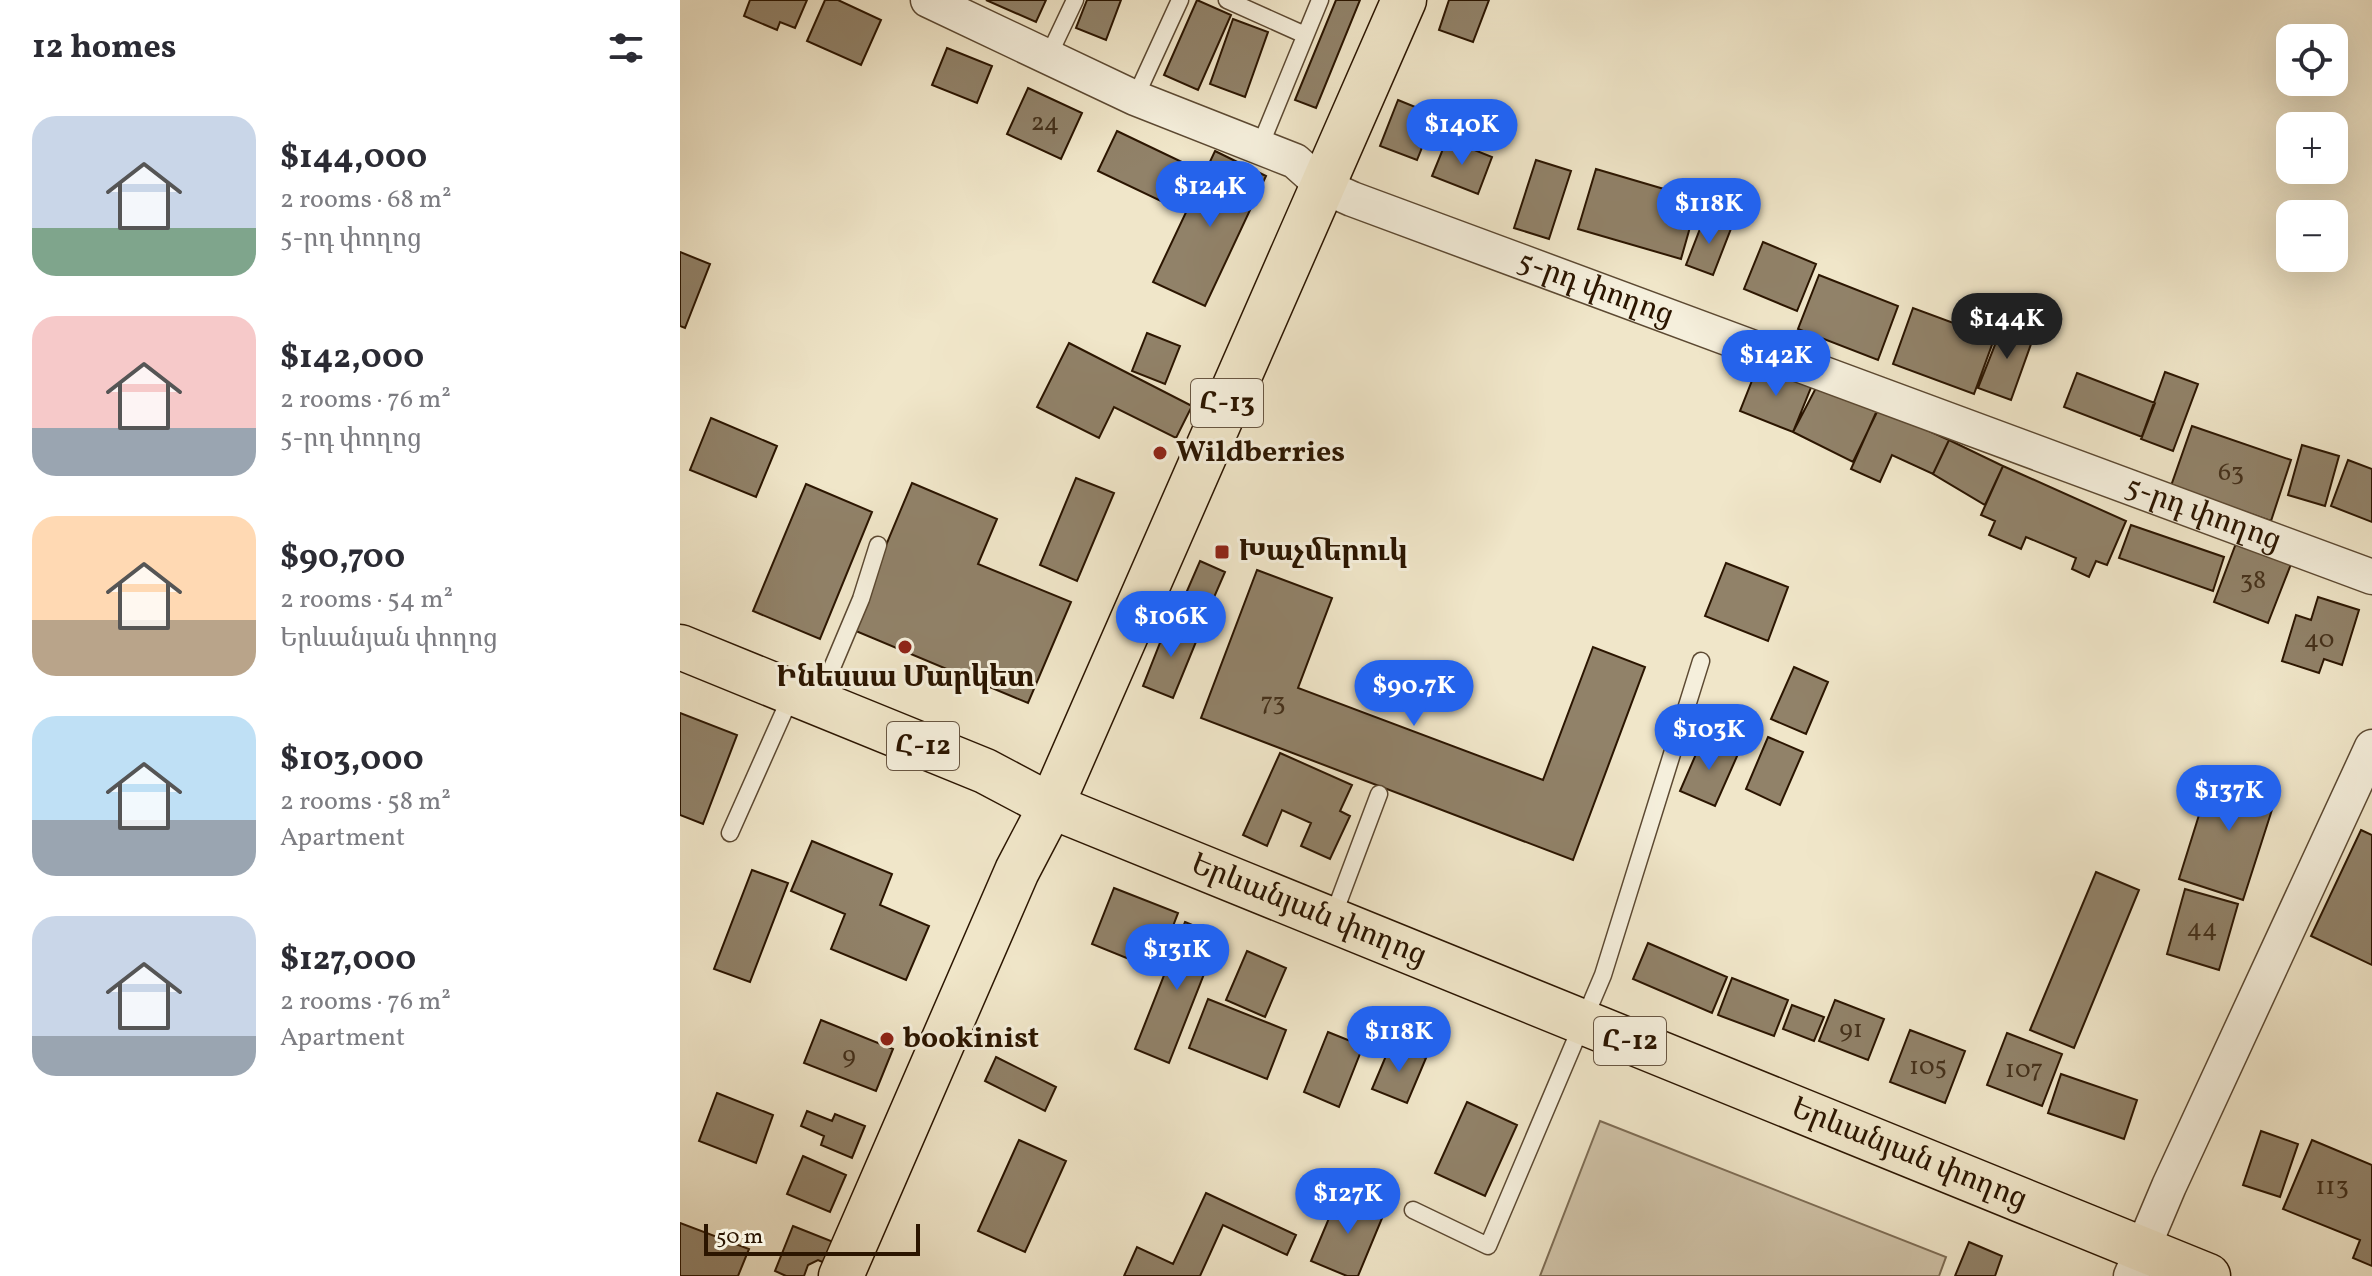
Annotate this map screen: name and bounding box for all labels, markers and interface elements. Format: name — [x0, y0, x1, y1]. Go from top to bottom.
map controls — [2276, 24, 2348, 272]
button: locate — [2276, 24, 2348, 96]
text: 12 homes — [32, 25, 176, 72]
icon: filters — [604, 26, 648, 70]
pin: $140K — [1406, 99, 1518, 167]
house number: 24 — [1031, 105, 1059, 141]
text: $140K — [1424, 107, 1500, 143]
button: + — [2276, 112, 2348, 184]
text: $144,000 — [280, 135, 427, 182]
icon: home — [96, 148, 192, 244]
pin: $124K — [1154, 161, 1266, 229]
text: $124K — [1174, 169, 1246, 205]
pin: $118K — [1653, 178, 1765, 246]
text: 2 rooms · 68 m² — [280, 182, 452, 218]
text: $118K — [1675, 186, 1743, 222]
button: − — [2276, 200, 2348, 272]
text: 5-րդ փողոց — [280, 221, 422, 257]
street label: 5-րդ փողոց — [1512, 241, 1679, 337]
pin: $144K — [1951, 293, 2063, 361]
text: $144K — [1969, 301, 2045, 337]
pin: $142K — [1720, 330, 1832, 398]
text: $142,000 — [280, 335, 424, 382]
text: $142K — [1739, 338, 1813, 374]
icon: home — [96, 348, 192, 444]
road number: Հ-13 — [1191, 379, 1263, 427]
text: 2 rooms · 76 m² — [280, 382, 451, 418]
text: 5-րդ փողոց — [280, 421, 422, 457]
place label: Wildberries — [1176, 432, 1345, 474]
marker: Wildberries — [1151, 444, 1169, 462]
house number: 63 — [2218, 455, 2244, 491]
street label: 5-րդ փողոց — [2119, 466, 2287, 563]
place label: Խաչմերուկ — [1238, 531, 1407, 573]
text: $90,700 — [280, 535, 405, 582]
marker: Խաչմերուկ — [1213, 543, 1231, 561]
icon: home — [96, 548, 192, 644]
house number: 38 — [2240, 563, 2266, 599]
text: 2 rooms · 54 m² — [280, 582, 453, 618]
pin: $106K — [1115, 591, 1227, 659]
text: $106K — [1134, 599, 1208, 635]
text: Երևանյան փողոց — [280, 621, 498, 657]
house number: 40 — [2304, 622, 2334, 658]
marker: Ինեսսա Մարկետ — [896, 638, 914, 656]
place label: Ինեսսա Մարկետ — [776, 657, 1034, 699]
pin: $90.7K — [1349, 660, 1479, 728]
text: $90.7K — [1373, 668, 1455, 704]
house number: 73 — [1260, 685, 1286, 721]
pin: $103K — [1653, 704, 1765, 772]
text: $103K — [1673, 712, 1745, 748]
road number: Հ-12 — [887, 722, 959, 770]
text: $103,000 — [280, 737, 424, 784]
icon: home — [96, 748, 192, 844]
pin: $137K — [2173, 765, 2285, 833]
text: $137K — [2194, 773, 2264, 809]
text: 2 rooms · 58 m² — [280, 784, 451, 820]
text: Apartment — [280, 820, 405, 856]
street label: Երևանյան փողոց — [1184, 844, 1433, 977]
house number: 44 — [2186, 911, 2218, 947]
pin: $131K — [1121, 924, 1233, 992]
text: $131K — [1143, 932, 1211, 968]
text: $127,000 — [280, 937, 416, 984]
icon: home — [96, 948, 192, 1044]
text: 2 rooms · 76 m² — [280, 984, 451, 1020]
pin: $118K — [1343, 1006, 1455, 1074]
house number: 91 — [1839, 1012, 1863, 1048]
text: $118K — [1365, 1014, 1433, 1050]
road number: Հ-12 — [1594, 1017, 1666, 1065]
place label: bookinist — [903, 1018, 1039, 1060]
text: Apartment — [280, 1020, 405, 1056]
marker: bookinist — [878, 1030, 896, 1048]
house number: 9 — [842, 1038, 856, 1074]
house number: 105 — [1909, 1049, 1947, 1085]
house number: 107 — [2005, 1052, 2043, 1088]
street label: Երևանյան փողոց — [1785, 1088, 2033, 1221]
pin: $127K — [1292, 1168, 1404, 1236]
house number: 113 — [2315, 1169, 2349, 1205]
text: $127K — [1313, 1176, 1383, 1212]
scale bar — [704, 1220, 920, 1256]
text: 50 m — [716, 1222, 763, 1253]

